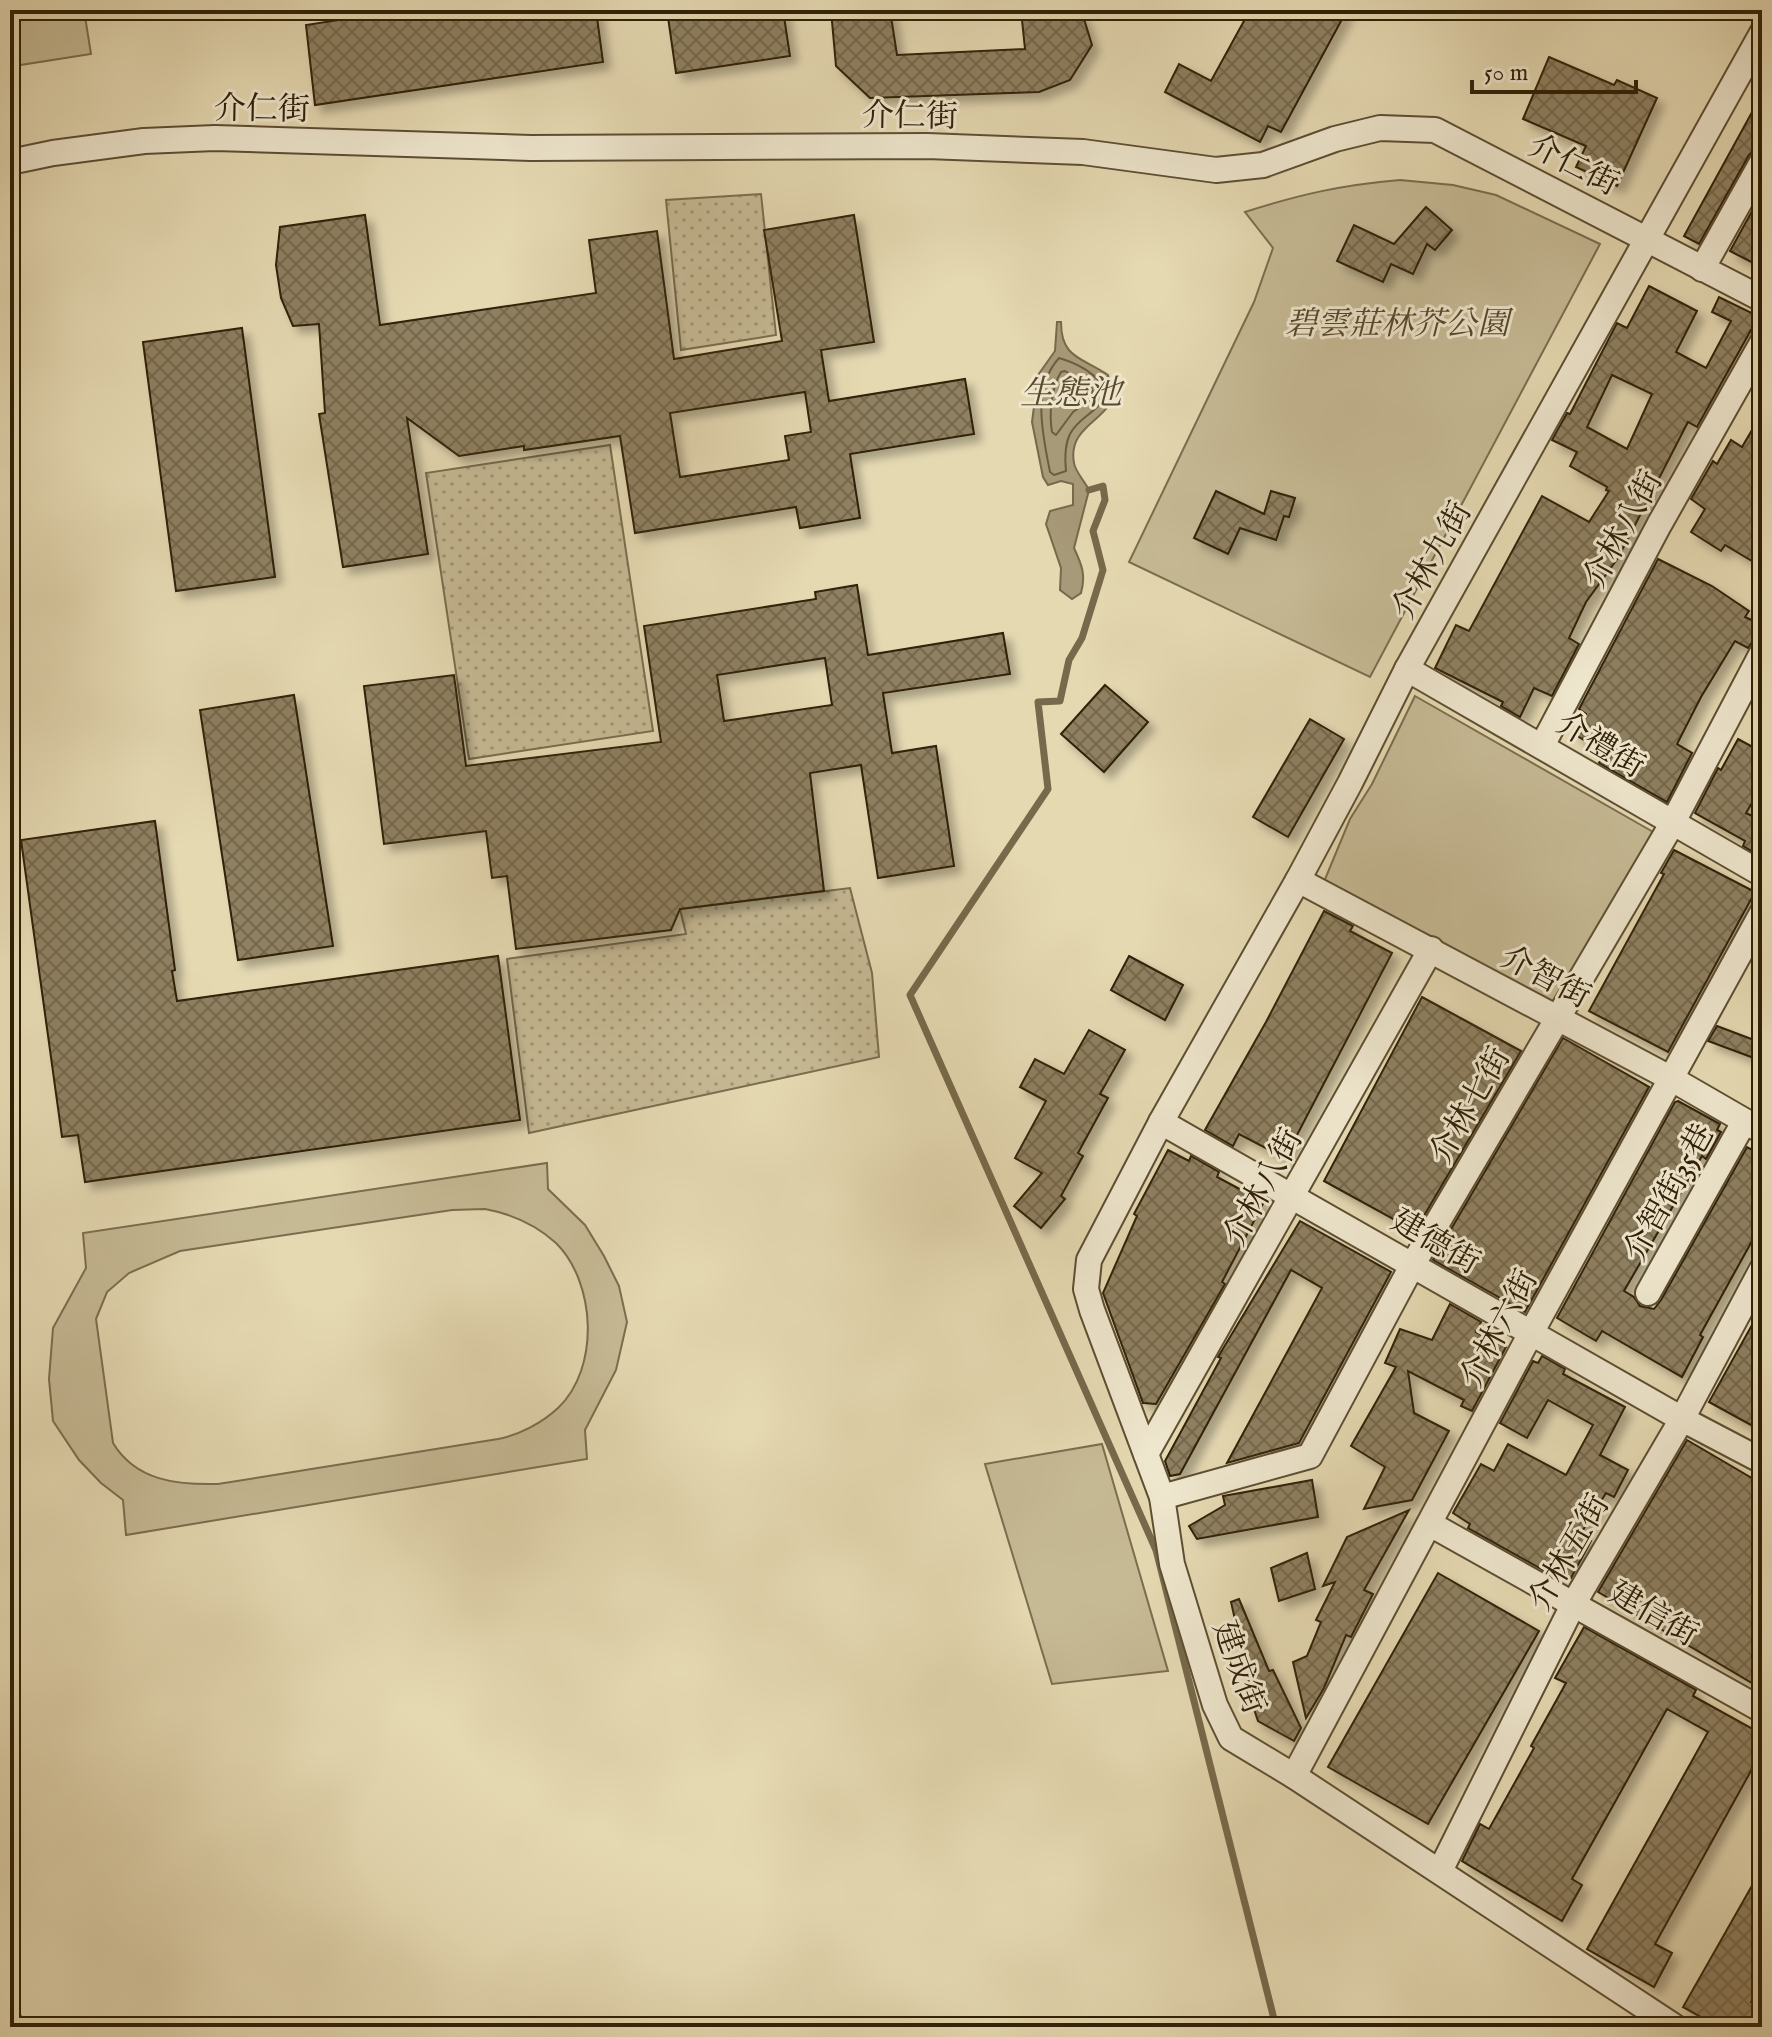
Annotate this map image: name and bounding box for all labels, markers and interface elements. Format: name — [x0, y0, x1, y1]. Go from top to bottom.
scale bar — [1472, 44, 1636, 94]
text: 50 m — [1484, 58, 1528, 89]
street label: 介仁街 — [214, 89, 310, 132]
street label: 介仁街 — [862, 96, 958, 139]
street label: 介仁街 — [1521, 126, 1625, 206]
park label: 碧雲莊林芥公園 — [1285, 305, 1514, 346]
water label: 生態池 — [1020, 373, 1125, 416]
street label: 介林八街 — [1575, 464, 1673, 596]
street label: 介林九街 — [1384, 495, 1482, 627]
street label: 介禮街 — [1548, 704, 1651, 788]
street label: 介智街 — [1493, 938, 1597, 1019]
street label: 介林七街 — [1421, 1041, 1521, 1172]
street label: 介智街35巷 — [1616, 1117, 1725, 1269]
street label: 介林八街 — [1215, 1122, 1313, 1254]
street label: 建德街 — [1383, 1201, 1487, 1285]
street label: 介林六街 — [1452, 1263, 1548, 1395]
street label: 介林五街 — [1520, 1488, 1620, 1619]
street label: 建信街 — [1601, 1573, 1705, 1657]
street label: 建成街 — [1202, 1616, 1273, 1720]

